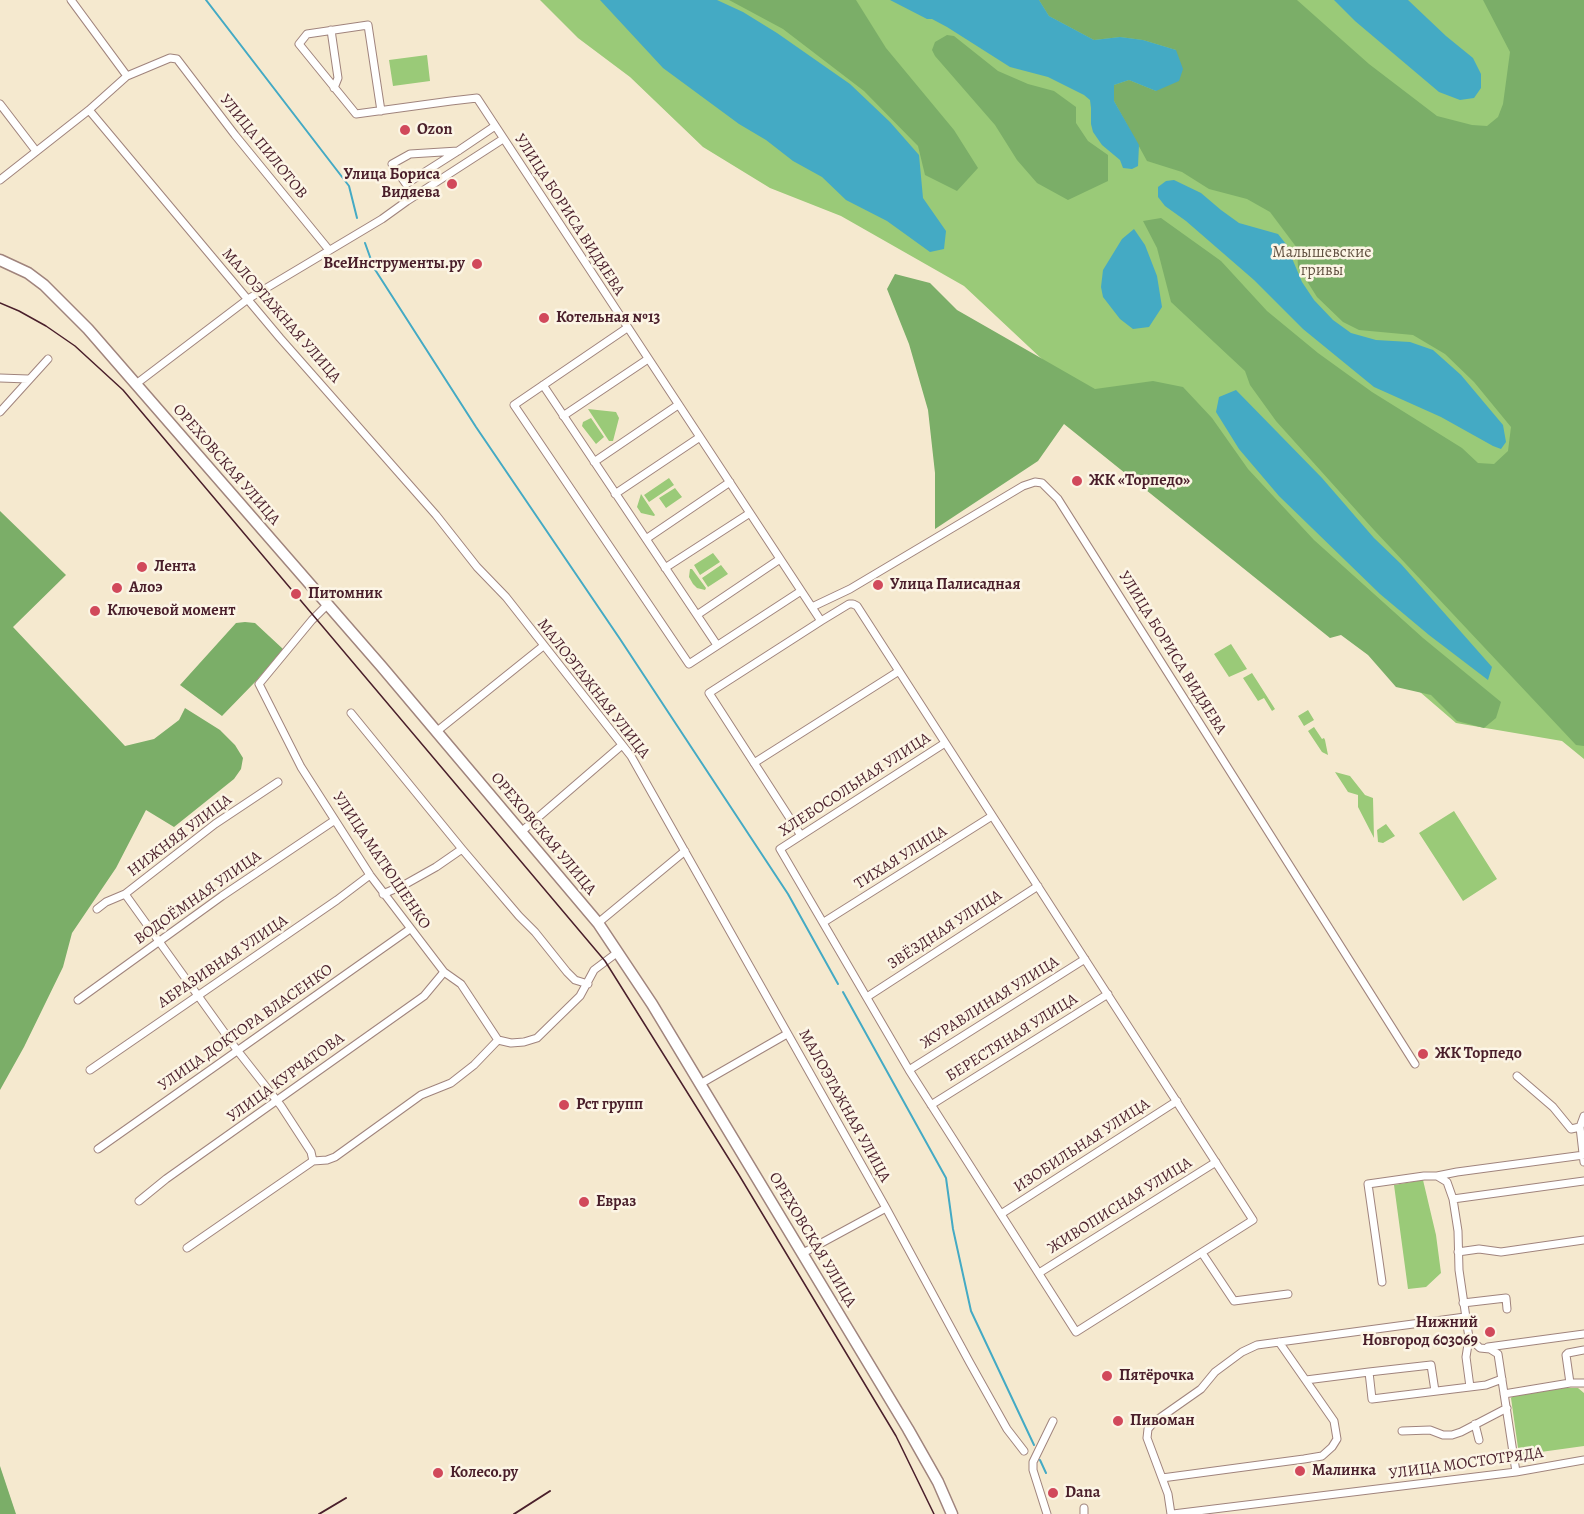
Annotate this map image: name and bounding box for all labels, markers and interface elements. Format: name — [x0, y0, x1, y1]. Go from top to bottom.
street label: УЛИЦА ПИЛОТОВ — [215, 91, 311, 203]
place label: Ozon — [417, 120, 452, 140]
marker: Ozon — [398, 123, 412, 137]
street label: УЛИЦА БОРИСА ВИДЯЕВА — [509, 131, 629, 299]
place label: Улица Бориса Видяева — [343, 165, 440, 203]
marker: Улица Бориса Видяева — [445, 177, 459, 191]
park label: Малышевские гривы — [1272, 243, 1372, 281]
street label: МАЛОЭТАЖНАЯ УЛИЦА — [217, 245, 345, 387]
place label: ВсеИнструменты.ру — [323, 254, 465, 274]
marker: ВсеИнструменты.ру — [470, 257, 484, 271]
place label: Котельная №13 — [556, 308, 661, 328]
marker: Котельная №13 — [537, 311, 551, 325]
street label: ОРЕХОВСКАЯ УЛИЦА — [168, 400, 284, 530]
place label: ЖК «Торпедо» — [1089, 471, 1190, 491]
marker: ЖК «Торпедо» — [1070, 474, 1084, 488]
place label: Лента — [154, 557, 196, 577]
marker: Лента — [135, 560, 149, 574]
street label: УЛИЦА БОРИСА ВИДЯЕВА — [1114, 568, 1230, 738]
place label: Улица Палисадная — [890, 575, 1020, 595]
place label: Алоэ — [129, 578, 163, 598]
marker: Улица Палисадная — [871, 578, 885, 592]
marker: Алоэ — [110, 581, 124, 595]
place label: Питомник — [308, 584, 383, 604]
marker: Питомник — [289, 587, 303, 601]
place label: Ключевой момент — [107, 601, 236, 621]
marker: Ключевой момент — [88, 604, 102, 618]
street label: МАЛОЭТАЖНАЯ УЛИЦА — [532, 615, 654, 763]
street label: ХЛЕБОСОЛЬНАЯ УЛИЦА — [776, 729, 934, 841]
street label: ОРЕХОВСКАЯ УЛИЦА — [486, 769, 600, 899]
street label: УЛИЦА МАТЮШЕНКО — [328, 789, 434, 933]
street label: НИЖНЯЯ УЛИЦА — [124, 791, 236, 881]
street label: ТИХАЯ УЛИЦА — [851, 822, 951, 894]
street label: ВОДОЁМНАЯ УЛИЦА — [131, 847, 265, 949]
street label: ЗВЁЗДНАЯ УЛИЦА — [884, 886, 1006, 974]
street label: АБРАЗИВНАЯ УЛИЦА — [154, 911, 292, 1013]
street label: ЖУРАВЛИНАЯ УЛИЦА — [917, 953, 1063, 1053]
street label: УЛИЦА ДОКТОРА ВЛАСЕНКО — [155, 960, 337, 1096]
street label: БЕРЕСТЯНАЯ УЛИЦА — [943, 990, 1081, 1086]
street label: МАЛОЭТАЖНАЯ УЛИЦА — [794, 1026, 894, 1186]
street label: УЛИЦА КУРЧАТОВА — [224, 1029, 348, 1127]
place label: ЖК Торпедо — [1435, 1044, 1522, 1064]
marker: ЖК Торпедо — [1416, 1047, 1430, 1061]
place label: Рст групп — [576, 1095, 643, 1115]
street label: ИЗОБИЛЬНАЯ УЛИЦА — [1010, 1095, 1154, 1197]
marker: Рст групп — [557, 1098, 571, 1112]
street label: ЖИВОПИСНАЯ УЛИЦА — [1044, 1154, 1196, 1258]
street label: ОРЕХОВСКАЯ УЛИЦА — [764, 1169, 860, 1311]
place label: Евраз — [596, 1192, 636, 1212]
marker: Евраз — [577, 1195, 591, 1209]
place label: Нижний Новгород 603069 — [1362, 1313, 1478, 1351]
marker: Нижний Новгород 603069 — [1483, 1325, 1497, 1339]
place label: Пятёрочка — [1119, 1366, 1194, 1386]
marker: Пятёрочка — [1100, 1369, 1114, 1383]
place label: Пивоман — [1130, 1411, 1195, 1431]
marker: Пивоман — [1111, 1414, 1125, 1428]
street label: УЛИЦА МОСТОТРЯДА — [1388, 1444, 1544, 1484]
place label: Малинка — [1312, 1461, 1376, 1481]
place label: Колесо.ру — [450, 1463, 518, 1483]
marker: Малинка — [1293, 1464, 1307, 1478]
marker: Колесо.ру — [431, 1466, 445, 1480]
place label: Dana — [1065, 1483, 1100, 1503]
marker: Dana — [1046, 1486, 1060, 1500]

